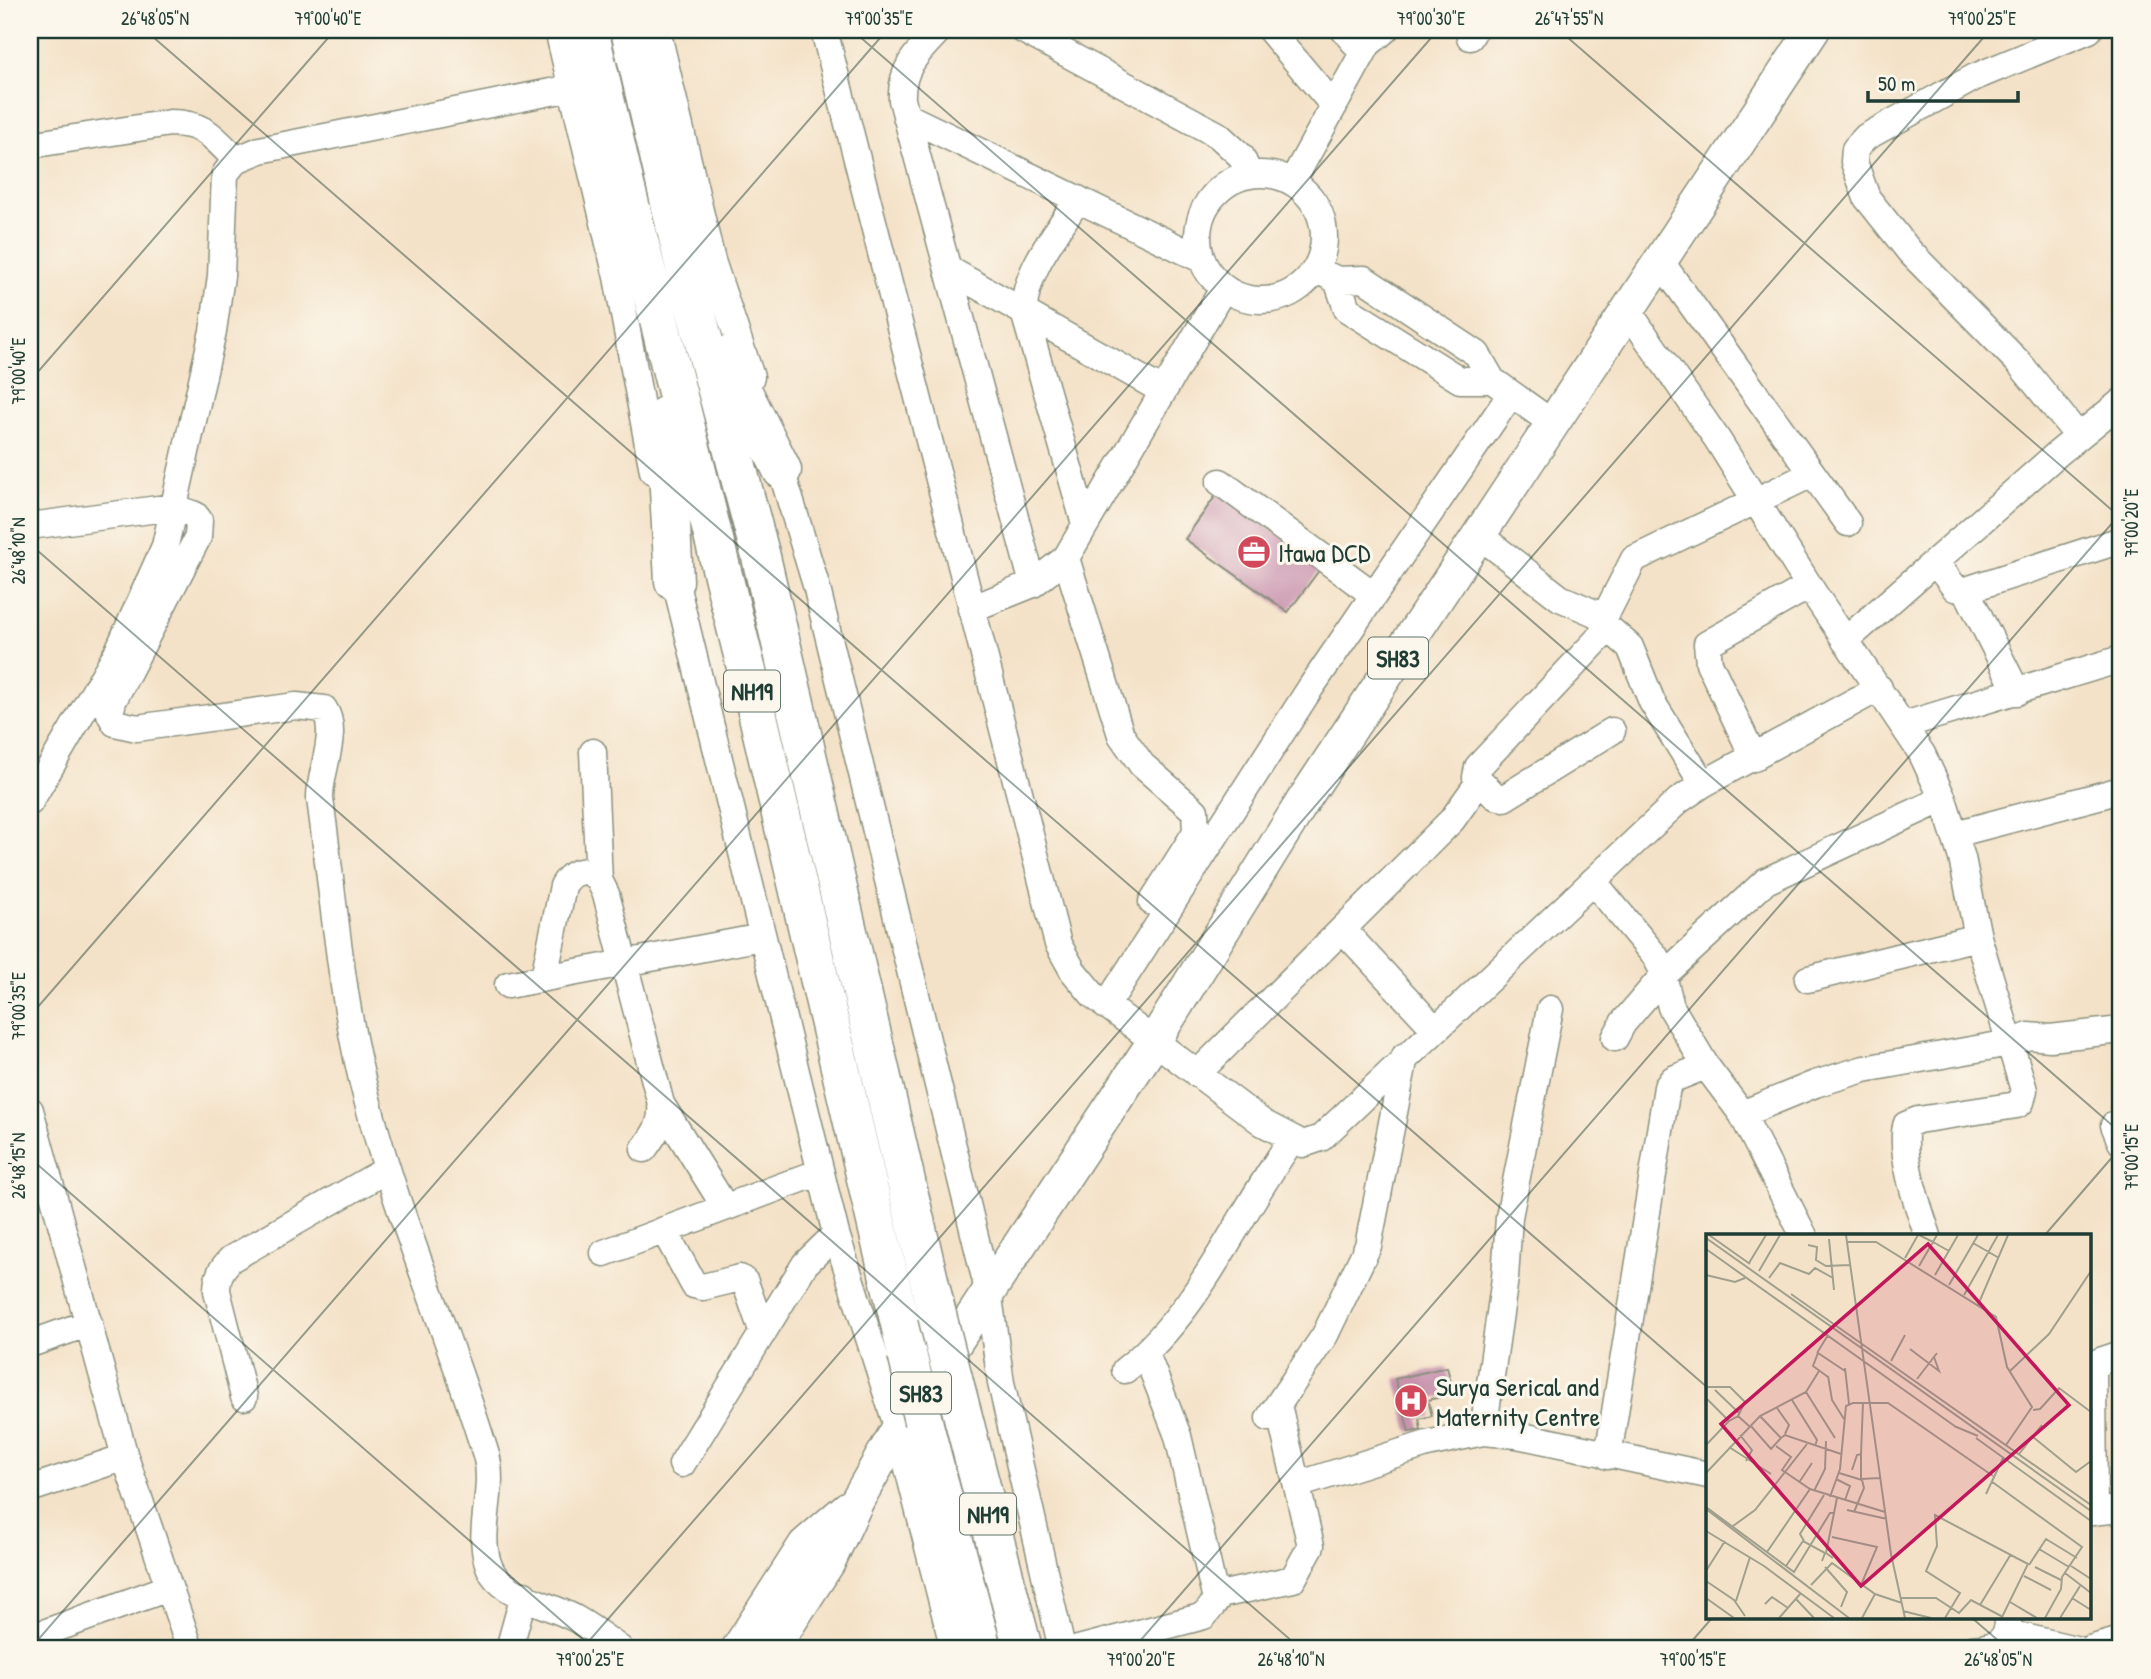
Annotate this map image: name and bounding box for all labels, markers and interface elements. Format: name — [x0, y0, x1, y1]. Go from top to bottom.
text: 26°48'05"N — [121, 6, 189, 31]
text: 79°00'40"E — [295, 6, 362, 31]
text: 79°00'35"E — [845, 6, 913, 31]
text: 79°00'30"E — [1397, 6, 1465, 31]
text: 26°47'55"N — [1535, 6, 1603, 31]
text: 79°00'25"E — [1948, 6, 2016, 31]
scale bar — [1868, 60, 2018, 104]
text: 50 m — [1878, 69, 1915, 98]
text: 79°00'40"E — [6, 337, 31, 405]
text: 79°00'20"E — [2119, 489, 2144, 557]
text: 26°48'10"N — [6, 518, 31, 584]
office icon: Itawa DCD — [1235, 533, 1273, 571]
place label: Itawa DCD — [1278, 535, 1371, 570]
road number: SH83 — [1368, 638, 1428, 678]
road number: NH19 — [724, 670, 780, 712]
text: 79°00'35"E — [6, 972, 31, 1040]
text: 79°00'15"E — [2119, 1124, 2144, 1190]
text: 26°48'15"N — [6, 1133, 31, 1199]
inset map — [1706, 1234, 2092, 1620]
place label: Surya Serical and Maternity Centre — [1436, 1369, 1600, 1434]
road number: SH83 — [891, 1372, 951, 1414]
hospital icon: Surya Serical and Maternity Centre — [1392, 1382, 1430, 1420]
road number: NH19 — [960, 1494, 1016, 1534]
text: 79°00'25"E — [556, 1647, 624, 1672]
text: 79°00'20"E — [1107, 1647, 1175, 1672]
text: 26°48'10"N — [1258, 1647, 1324, 1672]
text: 79°00'15"E — [1660, 1647, 1726, 1672]
text: 26°48'05"N — [1964, 1647, 2032, 1672]

